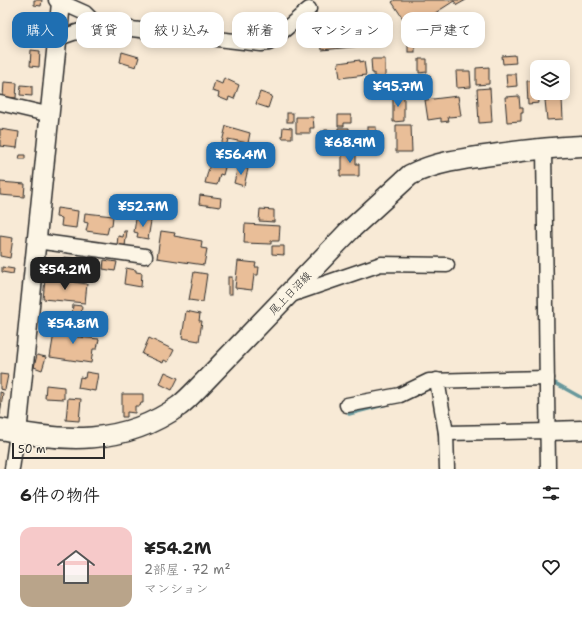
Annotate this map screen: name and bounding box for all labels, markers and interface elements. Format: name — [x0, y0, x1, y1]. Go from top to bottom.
chip: 購入 — [12, 12, 68, 48]
chip: 賃貸 — [76, 12, 132, 48]
chip: 絞り込み — [140, 12, 224, 48]
chip: 新着 — [232, 12, 288, 48]
chip: マンション — [296, 12, 393, 48]
chip: 一戸建て — [401, 12, 485, 48]
map controls — [530, 60, 570, 100]
button: layers — [530, 60, 570, 100]
pin: ¥95.7M — [365, 74, 431, 108]
text: ¥95.7M — [373, 78, 423, 95]
pin: ¥68.9M — [317, 130, 383, 164]
text: ¥68.9M — [324, 134, 376, 151]
pin: ¥56.4M — [208, 142, 274, 176]
text: ¥56.4M — [215, 146, 267, 163]
pin: ¥52.7M — [110, 194, 176, 228]
text: ¥52.7M — [118, 198, 168, 215]
pin: ¥54.2M — [32, 257, 98, 291]
text: ¥54.2M — [39, 261, 91, 278]
street label: 尾上日沼線 — [266, 268, 315, 318]
pin: ¥54.8M — [40, 311, 106, 345]
text: ¥54.8M — [47, 315, 99, 332]
scale bar — [12, 441, 105, 460]
text: 50 m — [18, 442, 46, 457]
icon: filters — [540, 482, 562, 504]
text: 6件の物件 — [20, 484, 100, 506]
text: ¥54.2M — [144, 537, 211, 559]
icon: home — [52, 543, 100, 591]
icon: heart — [540, 556, 562, 578]
text: 2部屋 · 72 m² — [144, 561, 230, 578]
text: マンション — [144, 580, 208, 597]

